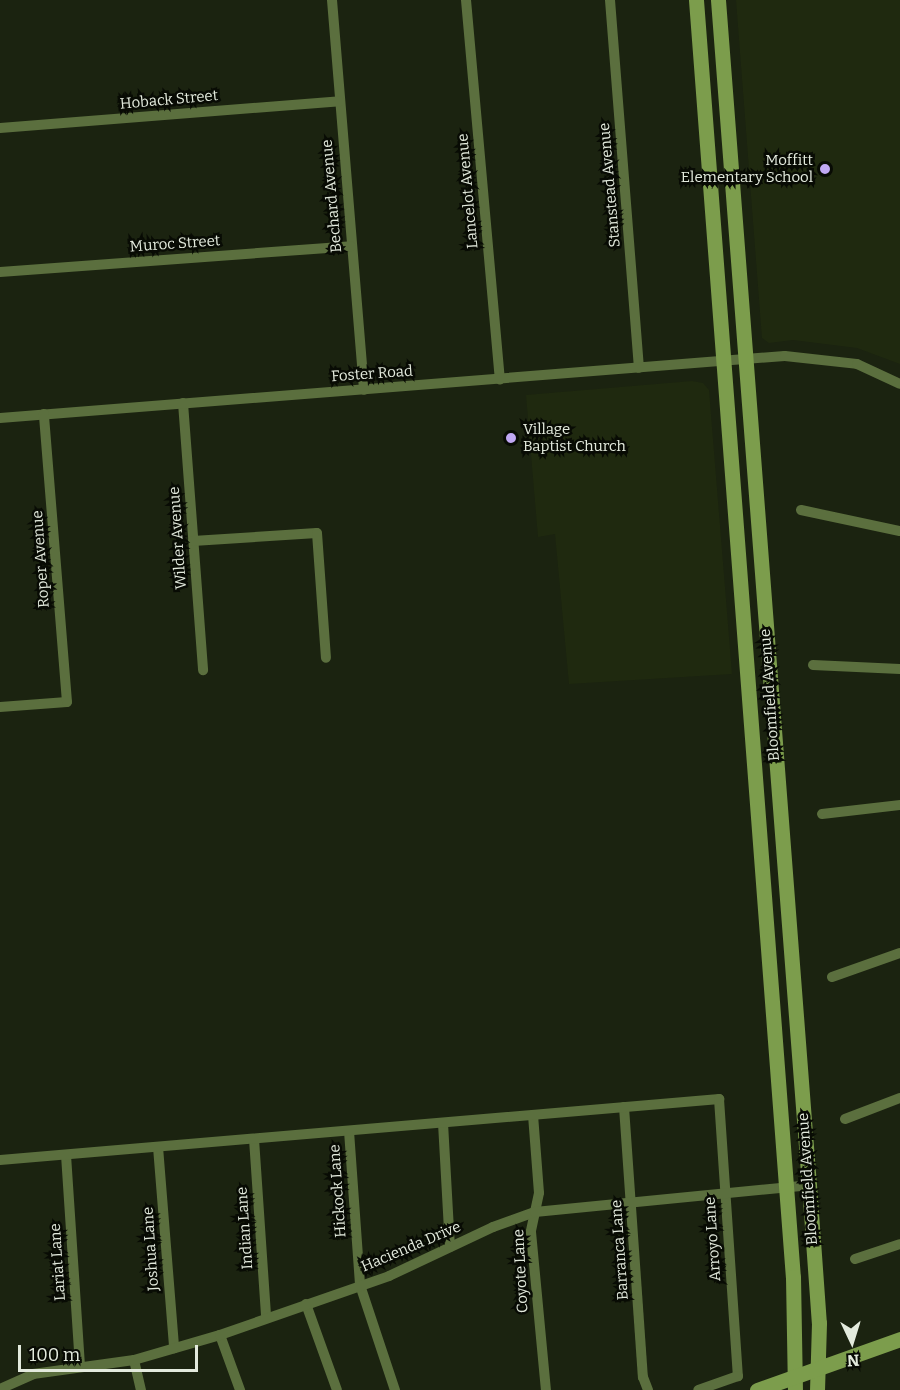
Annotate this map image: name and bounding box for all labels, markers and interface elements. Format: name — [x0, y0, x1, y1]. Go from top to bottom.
street label: Hoback Street — [119, 87, 219, 113]
street label: Stanstead Avenue — [596, 122, 624, 248]
street label: Lancelot Avenue — [454, 133, 482, 249]
street label: Bechard Avenue — [318, 139, 346, 253]
place label: Moffitt Elementary School — [681, 151, 813, 186]
marker: Moffitt Elementary School — [818, 162, 832, 176]
street label: Muroc Street — [129, 232, 221, 256]
street label: Foster Road — [331, 362, 413, 386]
place label: Village Baptist Church — [523, 420, 626, 455]
marker: Village Baptist Church — [504, 431, 518, 445]
street label: Wilder Avenue — [165, 486, 191, 590]
street label: Roper Avenue — [29, 510, 53, 608]
street label: Bloomfield Avenue — [756, 628, 784, 762]
street label: Bloomfield Avenue — [794, 1112, 822, 1246]
street label: Hickock Lane — [326, 1144, 350, 1238]
street label: Indian Lane — [233, 1186, 257, 1270]
street label: Arroyo Lane — [701, 1196, 725, 1282]
street label: Barranca Lane — [608, 1199, 632, 1301]
street label: Joshua Lane — [139, 1206, 163, 1292]
street label: Hacienda Drive — [358, 1218, 464, 1276]
street label: Lariat Lane — [46, 1223, 70, 1301]
street label: Coyote Lane — [510, 1228, 532, 1314]
north arrow — [822, 1312, 882, 1372]
scale bar — [21, 1333, 201, 1371]
text: 100 m — [29, 1344, 80, 1366]
text: N — [846, 1351, 860, 1370]

